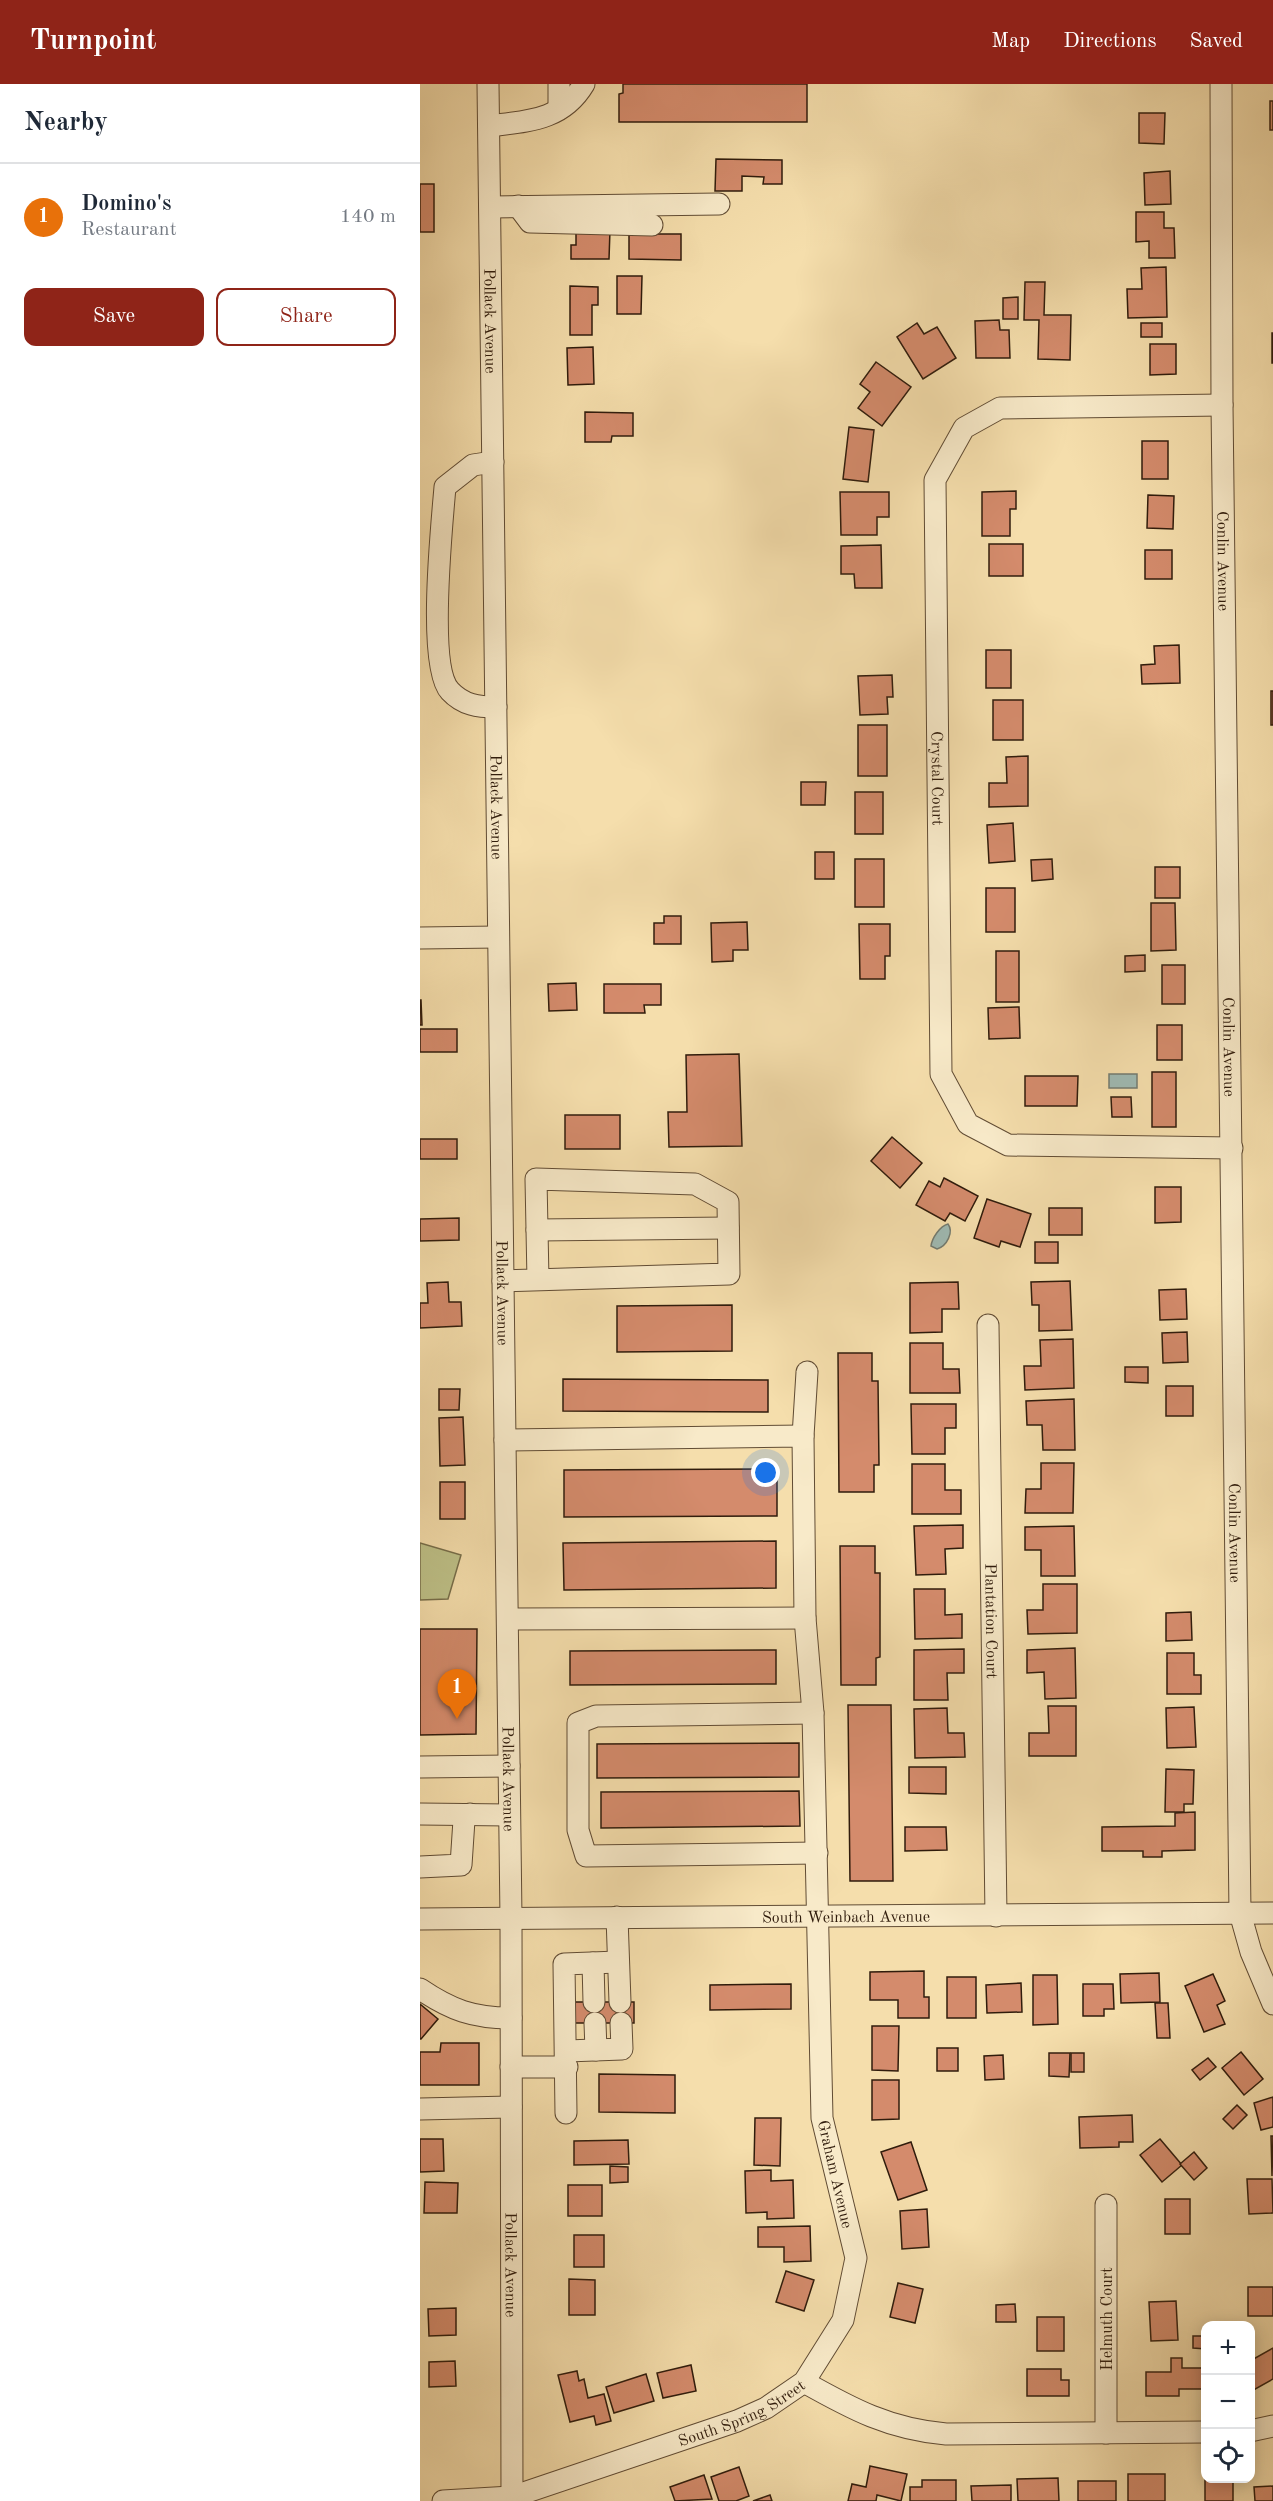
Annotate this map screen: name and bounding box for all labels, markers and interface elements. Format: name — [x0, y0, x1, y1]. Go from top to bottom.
text: Turnpoint — [30, 28, 157, 56]
text: Map — [991, 31, 1030, 52]
text: Directions — [1063, 31, 1157, 52]
text: Saved — [1190, 31, 1243, 52]
text: Nearby — [24, 110, 108, 136]
text: Domino's — [81, 193, 172, 215]
text: 1 — [38, 207, 49, 227]
text: 140 m — [340, 207, 396, 227]
text: Restaurant — [81, 220, 177, 240]
street label: Pollack Avenue — [480, 268, 498, 374]
button: Save — [24, 288, 204, 346]
button: Share — [216, 288, 396, 346]
street label: Conlin Avenue — [1213, 511, 1230, 611]
street label: Crystal Court — [928, 731, 944, 826]
street label: Pollack Avenue — [486, 754, 504, 860]
street label: Conlin Avenue — [1219, 997, 1236, 1097]
street label: Pollack Avenue — [492, 1240, 510, 1346]
your location — [751, 1458, 780, 1487]
street label: Conlin Avenue — [1225, 1483, 1242, 1583]
street label: Plantation Court — [981, 1563, 999, 1679]
pin: 1 — [438, 1670, 477, 1719]
street label: Pollack Avenue — [499, 1726, 516, 1832]
street label: South Weinbach Avenue — [762, 1909, 930, 1927]
street label: Graham Avenue — [814, 2119, 854, 2230]
street label: Pollack Avenue — [502, 2212, 518, 2317]
street label: Helmuth Court — [1100, 2267, 1116, 2371]
map controls — [1201, 2321, 1255, 2483]
button: + — [1201, 2321, 1255, 2375]
button: − — [1201, 2375, 1255, 2429]
street label: South Spring Street — [676, 2377, 809, 2450]
button: locate — [1201, 2429, 1255, 2483]

